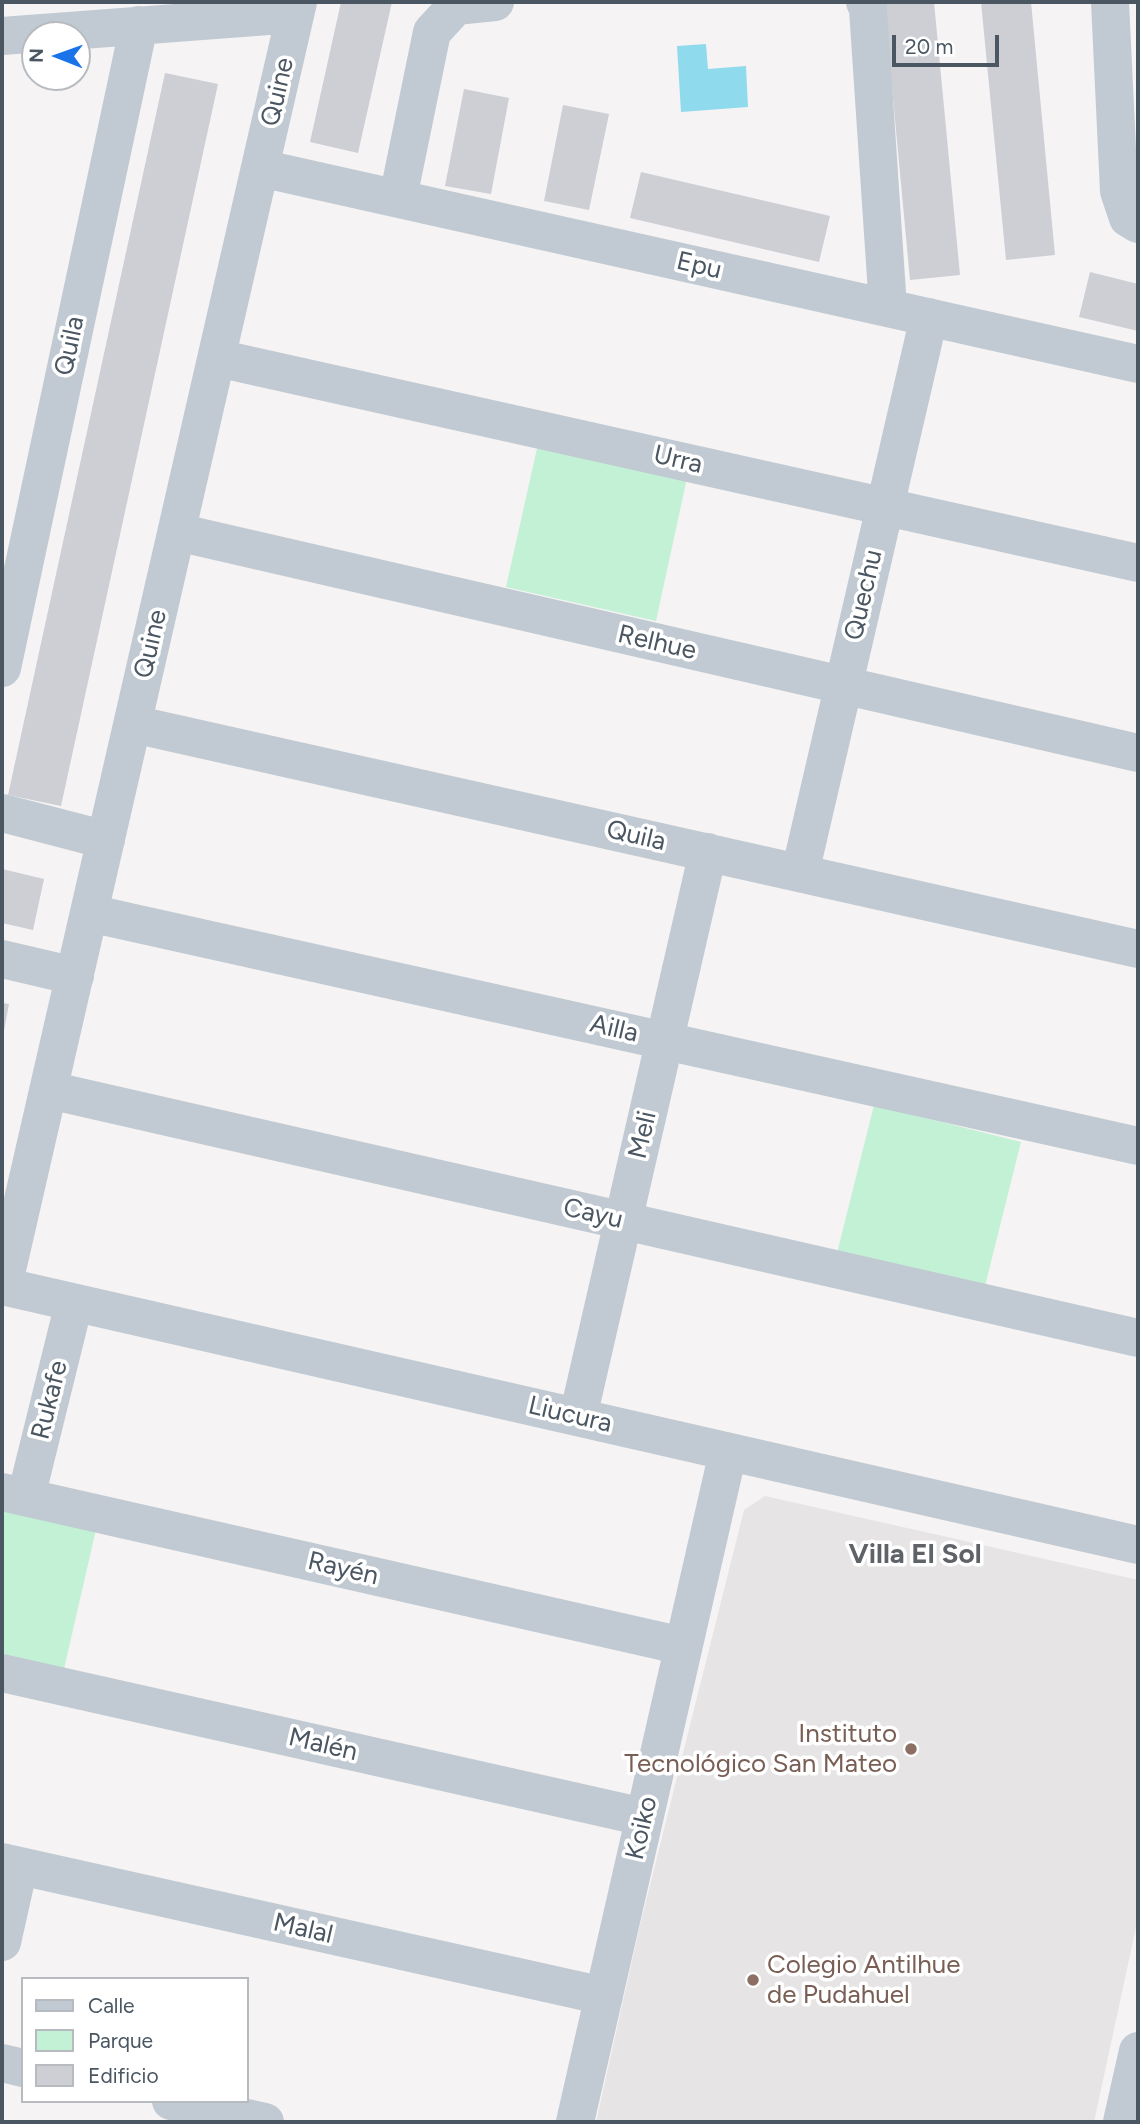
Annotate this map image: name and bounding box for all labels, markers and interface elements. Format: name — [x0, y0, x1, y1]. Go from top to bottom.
north arrow — [21, 21, 91, 91]
scale bar — [895, 21, 1002, 65]
text: 20 m — [905, 34, 953, 59]
text: N — [25, 48, 48, 63]
street label: Quine — [255, 55, 301, 129]
street label: Epu — [673, 246, 725, 286]
street label: Quila — [49, 314, 91, 378]
street label: Urra — [651, 439, 705, 481]
street label: Quechu — [838, 547, 890, 643]
street label: Quine — [128, 607, 174, 681]
street label: Relhue — [615, 619, 699, 667]
street label: Quila — [603, 814, 669, 858]
street label: Ailla — [587, 1008, 641, 1050]
street label: Meli — [622, 1108, 664, 1162]
street label: Cayu — [560, 1192, 626, 1236]
street label: Rukafe — [25, 1357, 75, 1443]
street label: Liucura — [525, 1390, 615, 1440]
district label: Villa El Sol — [848, 1538, 982, 1572]
street label: Rayén — [305, 1546, 381, 1592]
place label: Instituto Tecnológico San Mateo — [624, 1718, 897, 1780]
street label: Malén — [286, 1722, 360, 1768]
marker: Instituto Tecnológico San Mateo — [903, 1741, 919, 1757]
street label: Koiko — [620, 1793, 664, 1863]
street label: Malal — [270, 1907, 336, 1951]
place label: Colegio Antilhue de Pudahuel — [767, 1949, 960, 2010]
marker: Colegio Antilhue de Pudahuel — [745, 1972, 761, 1988]
legend — [21, 1977, 248, 2103]
text: Calle — [88, 1993, 135, 2018]
text: Parque — [88, 2028, 153, 2053]
text: Edificio — [88, 2063, 159, 2088]

